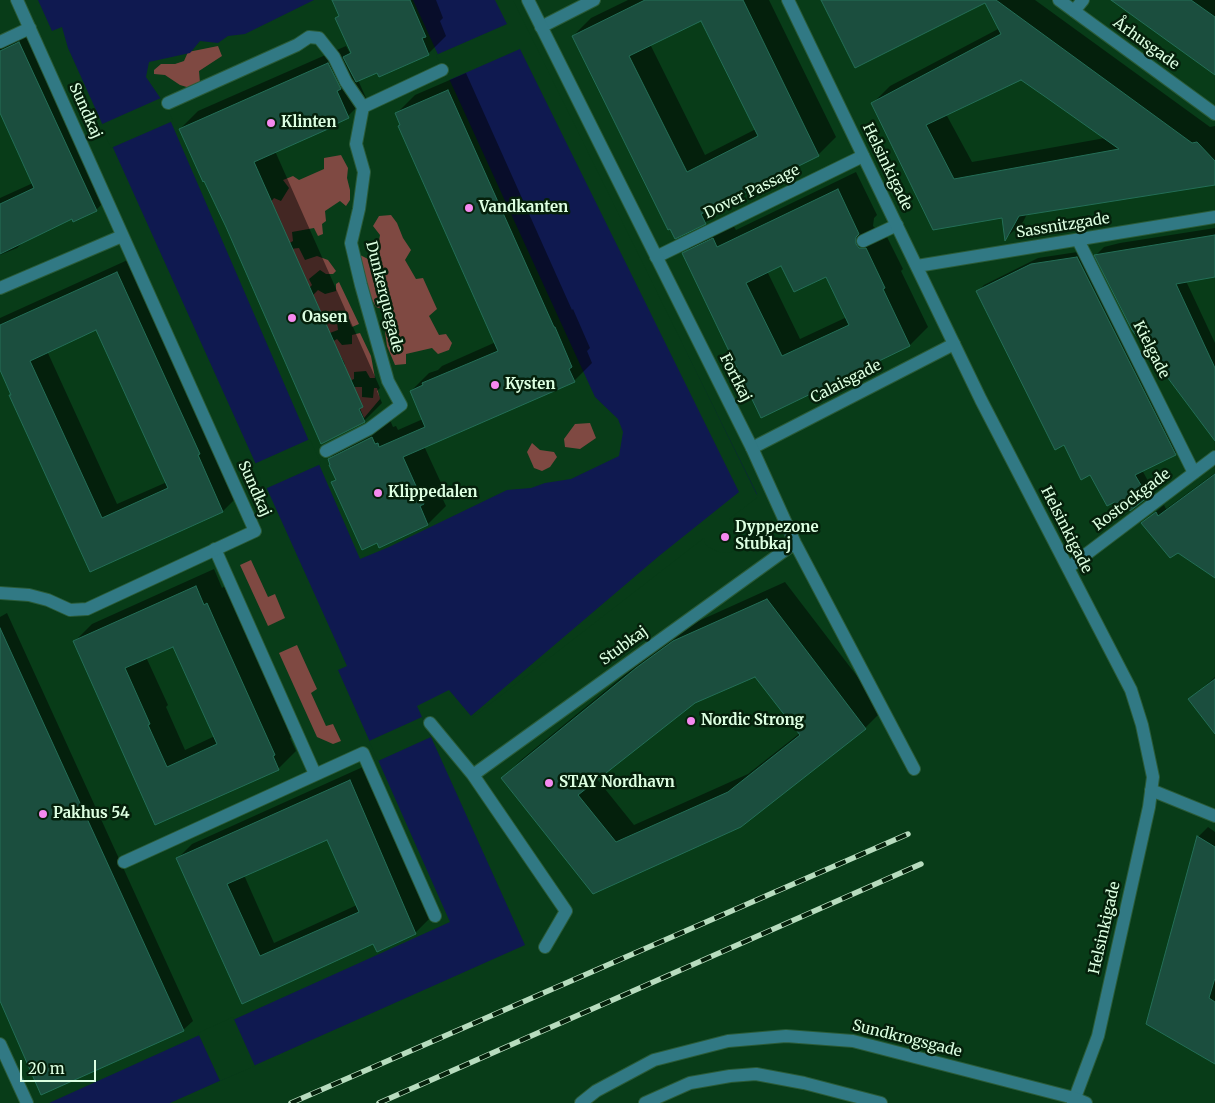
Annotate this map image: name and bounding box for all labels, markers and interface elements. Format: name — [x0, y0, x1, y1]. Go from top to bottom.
street label: Århusgade — [1109, 14, 1183, 74]
street label: Sundkaj — [65, 80, 105, 142]
place label: Klinten — [281, 114, 336, 132]
marker: Klinten — [265, 117, 277, 129]
street label: Helsinkigade — [858, 121, 916, 213]
street label: Dover Passage — [701, 161, 803, 223]
place label: Vandkanten — [479, 199, 568, 217]
marker: Vandkanten — [463, 202, 475, 214]
street label: Sassnitzgade — [1015, 210, 1111, 242]
street label: Dunkerquegade — [361, 239, 407, 355]
place label: Oasen — [302, 309, 347, 327]
marker: Oasen — [286, 312, 298, 324]
street label: Kielgade — [1129, 318, 1173, 382]
street label: Fortkaj — [715, 351, 755, 405]
street label: Calaisgade — [808, 357, 884, 407]
place label: Kysten — [505, 376, 556, 394]
marker: Kysten — [489, 379, 501, 391]
street label: Sundkaj — [234, 458, 274, 520]
street label: Rostockgade — [1090, 465, 1174, 535]
place label: Klippedalen — [388, 484, 477, 502]
street label: Helsinkigade — [1036, 484, 1096, 576]
marker: Klippedalen — [372, 487, 384, 499]
place label: Dyppezone Stubkaj — [735, 519, 819, 554]
marker: Dyppezone Stubkaj — [719, 531, 731, 543]
street label: Stubkaj — [597, 623, 651, 669]
place label: Nordic Strong — [701, 712, 804, 730]
marker: Nordic Strong — [685, 715, 697, 727]
place label: STAY Nordhavn — [559, 774, 675, 792]
marker: STAY Nordhavn — [543, 777, 555, 789]
place label: Pakhus 54 — [53, 805, 129, 823]
marker: Pakhus 54 — [37, 808, 49, 820]
street label: Helsinkigade — [1086, 880, 1124, 976]
street label: Sundkrogsgade — [850, 1017, 964, 1061]
scale bar — [22, 1050, 99, 1082]
text: 20 m — [28, 1059, 65, 1078]

